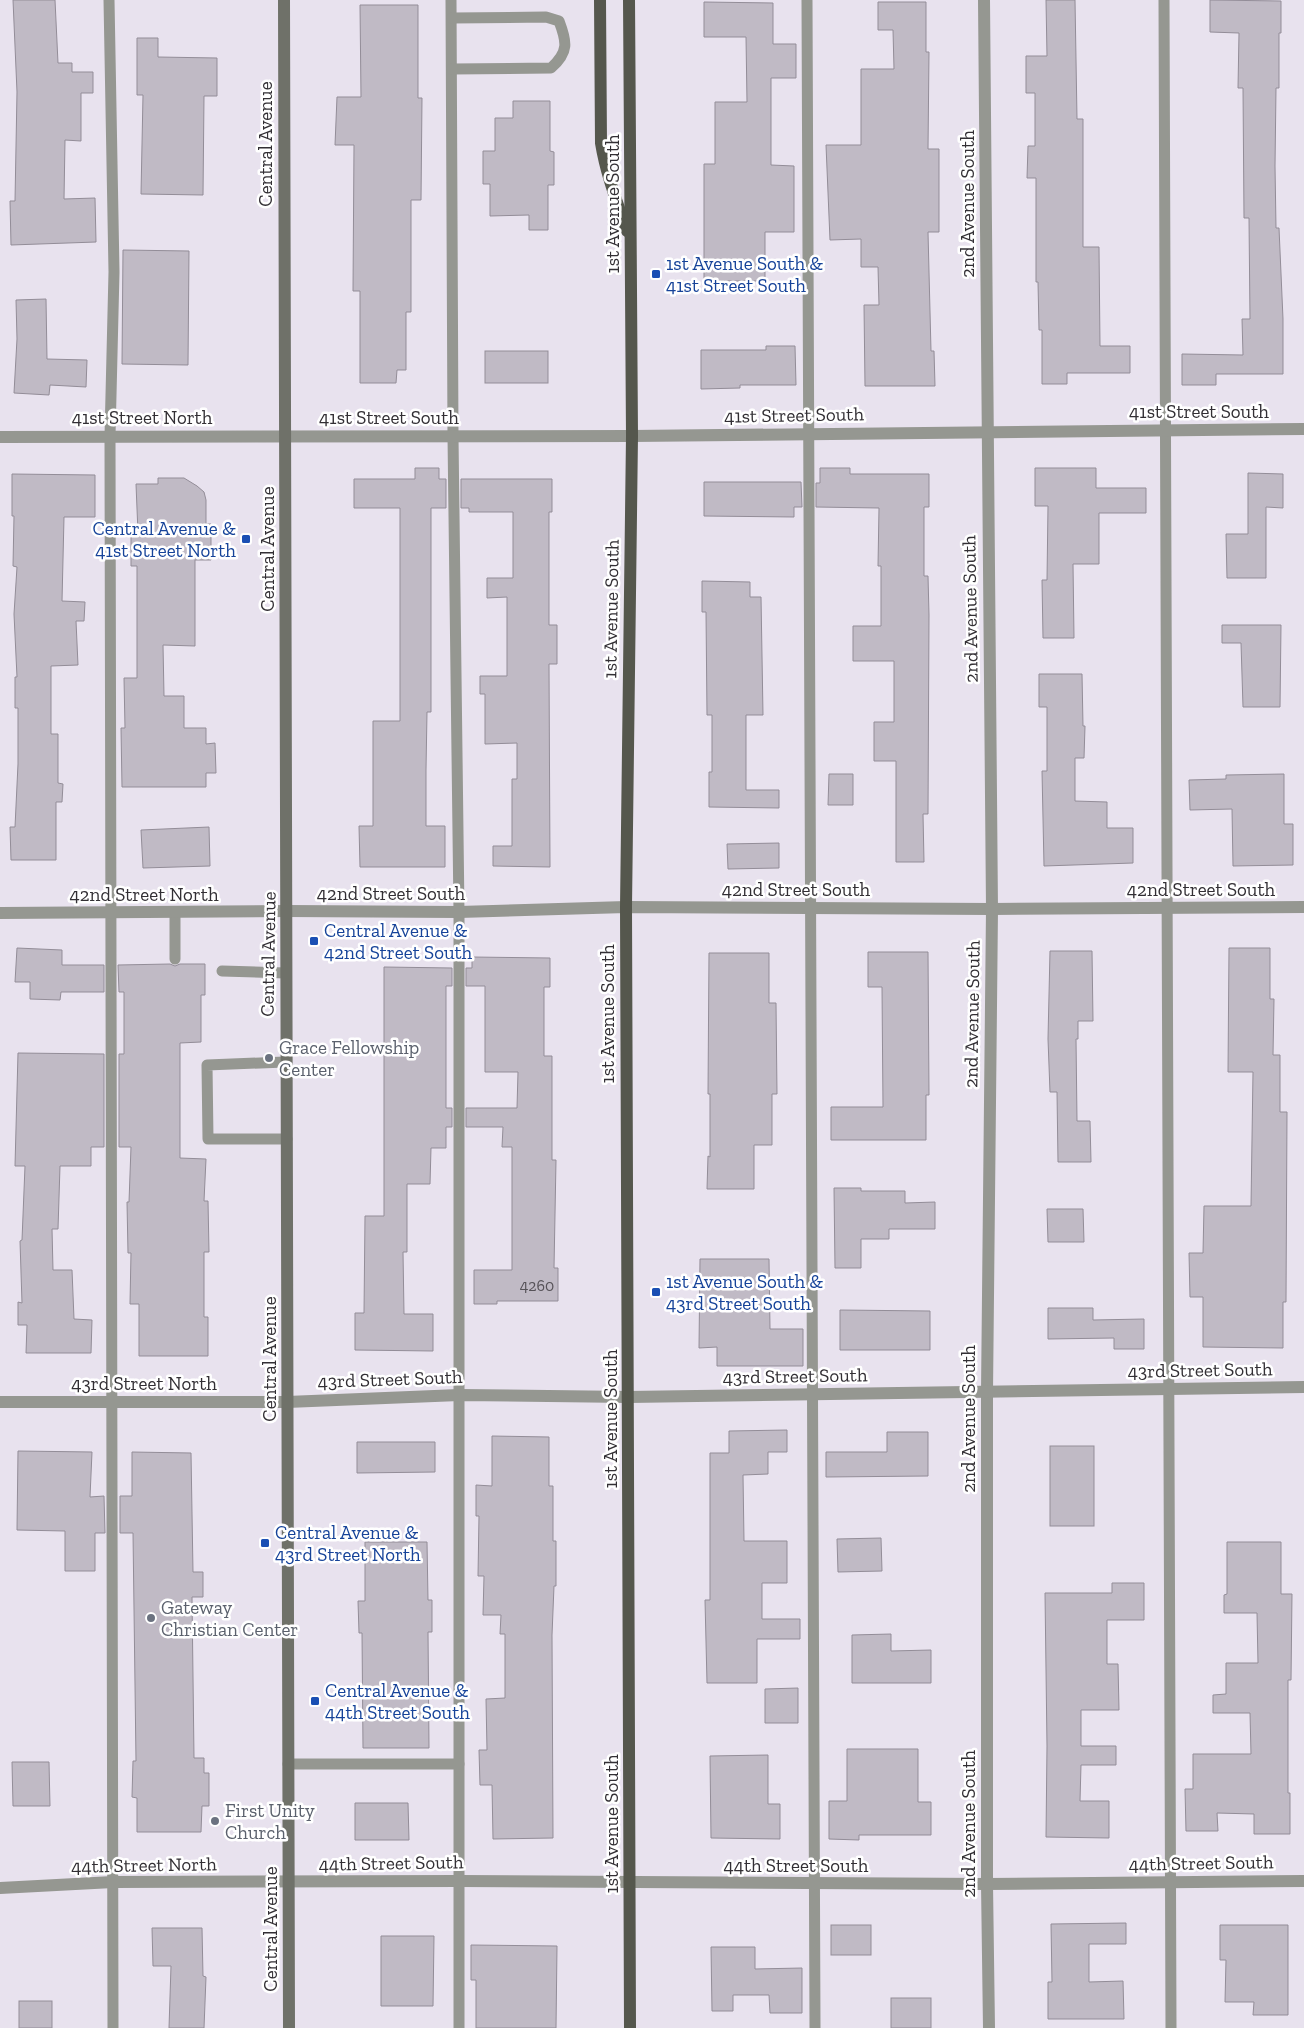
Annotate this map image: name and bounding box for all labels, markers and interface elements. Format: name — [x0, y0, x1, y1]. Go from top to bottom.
street label: Central Avenue — [254, 81, 277, 207]
street label: 2nd Avenue South — [956, 130, 979, 278]
street label: 1st Avenue South — [601, 134, 624, 274]
place label: 1st Avenue South & 41st Street South — [666, 252, 823, 297]
marker: 1st Avenue South & 41st Street South — [650, 268, 662, 280]
street label: 41st Street South — [1129, 400, 1269, 423]
street label: 41st Street South — [724, 402, 864, 428]
street label: 41st Street North — [72, 406, 213, 429]
street label: 41st Street South — [319, 406, 459, 429]
street label: Central Avenue — [256, 486, 279, 612]
place label: Central Avenue & 41st Street North — [93, 517, 236, 562]
marker: Central Avenue & 41st Street North — [240, 533, 252, 545]
street label: 2nd Avenue South — [957, 535, 983, 683]
street label: 1st Avenue South — [598, 539, 624, 679]
street label: 42nd Street South — [722, 878, 870, 901]
street label: 42nd Street South — [1127, 878, 1275, 901]
street label: 42nd Street South — [317, 882, 465, 905]
street label: 42nd Street North — [69, 883, 219, 906]
street label: Central Avenue — [255, 891, 281, 1017]
place label: Central Avenue & 42nd Street South — [324, 919, 473, 964]
marker: Central Avenue & 42nd Street South — [308, 935, 320, 947]
street label: 2nd Avenue South — [959, 940, 985, 1088]
street label: 1st Avenue South — [596, 944, 619, 1084]
place label: Grace Fellowship Center — [279, 1036, 419, 1081]
marker: Grace Fellowship Center — [263, 1052, 275, 1064]
place label: 1st Avenue South & 43rd Street South — [666, 1270, 823, 1315]
house number: 4260 — [520, 1276, 554, 1295]
marker: 1st Avenue South & 43rd Street South — [650, 1286, 662, 1298]
street label: Central Avenue — [258, 1296, 281, 1422]
street label: 2nd Avenue South — [957, 1345, 980, 1493]
street label: 1st Avenue South — [599, 1349, 622, 1489]
street label: 43rd Street South — [1127, 1357, 1273, 1383]
street label: 43rd Street South — [722, 1363, 868, 1389]
street label: 43rd Street South — [317, 1365, 463, 1393]
street label: 43rd Street North — [71, 1372, 217, 1395]
place label: Central Avenue & 43rd Street North — [275, 1521, 421, 1566]
marker: Central Avenue & 43rd Street North — [259, 1537, 271, 1549]
place label: Gateway Christian Center — [161, 1596, 298, 1641]
marker: Gateway Christian Center — [145, 1612, 157, 1624]
place label: Central Avenue & 44th Street South — [325, 1679, 470, 1724]
marker: Central Avenue & 44th Street South — [309, 1695, 321, 1707]
street label: 2nd Avenue South — [957, 1750, 980, 1898]
street label: 1st Avenue South — [600, 1754, 623, 1894]
place label: First Unity Church — [225, 1799, 315, 1844]
marker: First Unity Church — [209, 1815, 221, 1827]
street label: 44th Street South — [318, 1850, 464, 1876]
street label: 44th Street South — [1128, 1850, 1274, 1876]
street label: 44th Street North — [71, 1852, 217, 1878]
street label: 44th Street South — [724, 1854, 869, 1877]
street label: Central Avenue — [259, 1866, 282, 1992]

